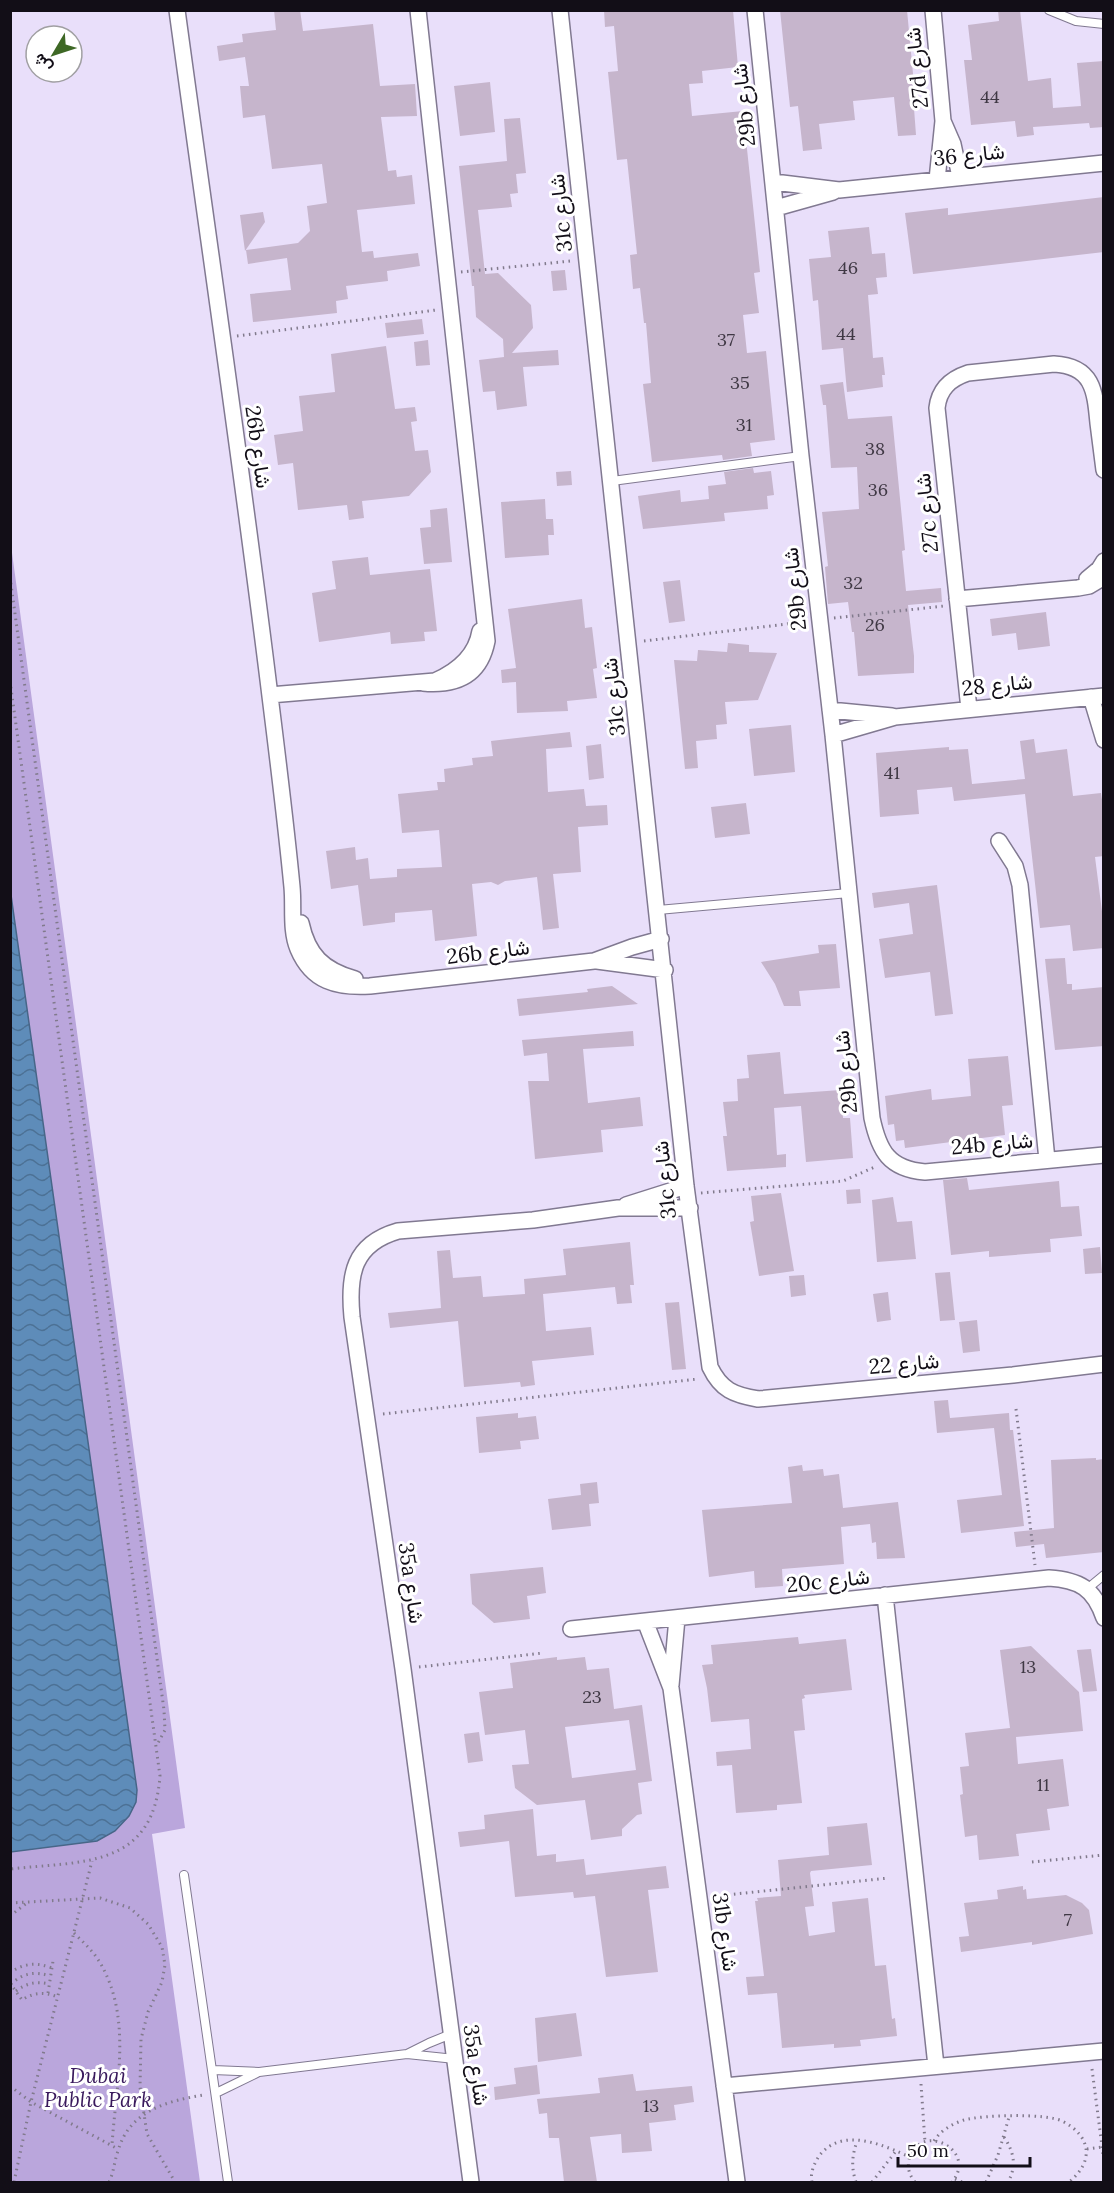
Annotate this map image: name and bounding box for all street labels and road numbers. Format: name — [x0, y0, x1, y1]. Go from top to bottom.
street label: 27d شارع — [899, 26, 935, 110]
street label: 29b شارع — [726, 62, 762, 148]
street label: شارع 36 — [932, 137, 1006, 173]
street label: 31c شارع — [543, 173, 579, 253]
street label: 26b شارع — [238, 404, 278, 490]
street label: 27c شارع — [909, 472, 945, 554]
street label: 29b شارع — [777, 546, 813, 632]
street label: 31c شارع — [596, 657, 632, 737]
street label: شارع 28 — [960, 667, 1034, 703]
street label: 26b شارع — [445, 933, 531, 971]
street label: 29b شارع — [828, 1029, 864, 1115]
street label: 24b شارع — [950, 1126, 1034, 1162]
street label: 31c شارع — [647, 1140, 683, 1220]
street label: شارع 22 — [868, 1347, 940, 1381]
street label: 35a شارع — [391, 1541, 431, 1625]
street label: 20c شارع — [785, 1563, 871, 1599]
street label: 31b شارع — [706, 1891, 744, 1973]
street label: 35a شارع — [456, 2023, 496, 2107]

